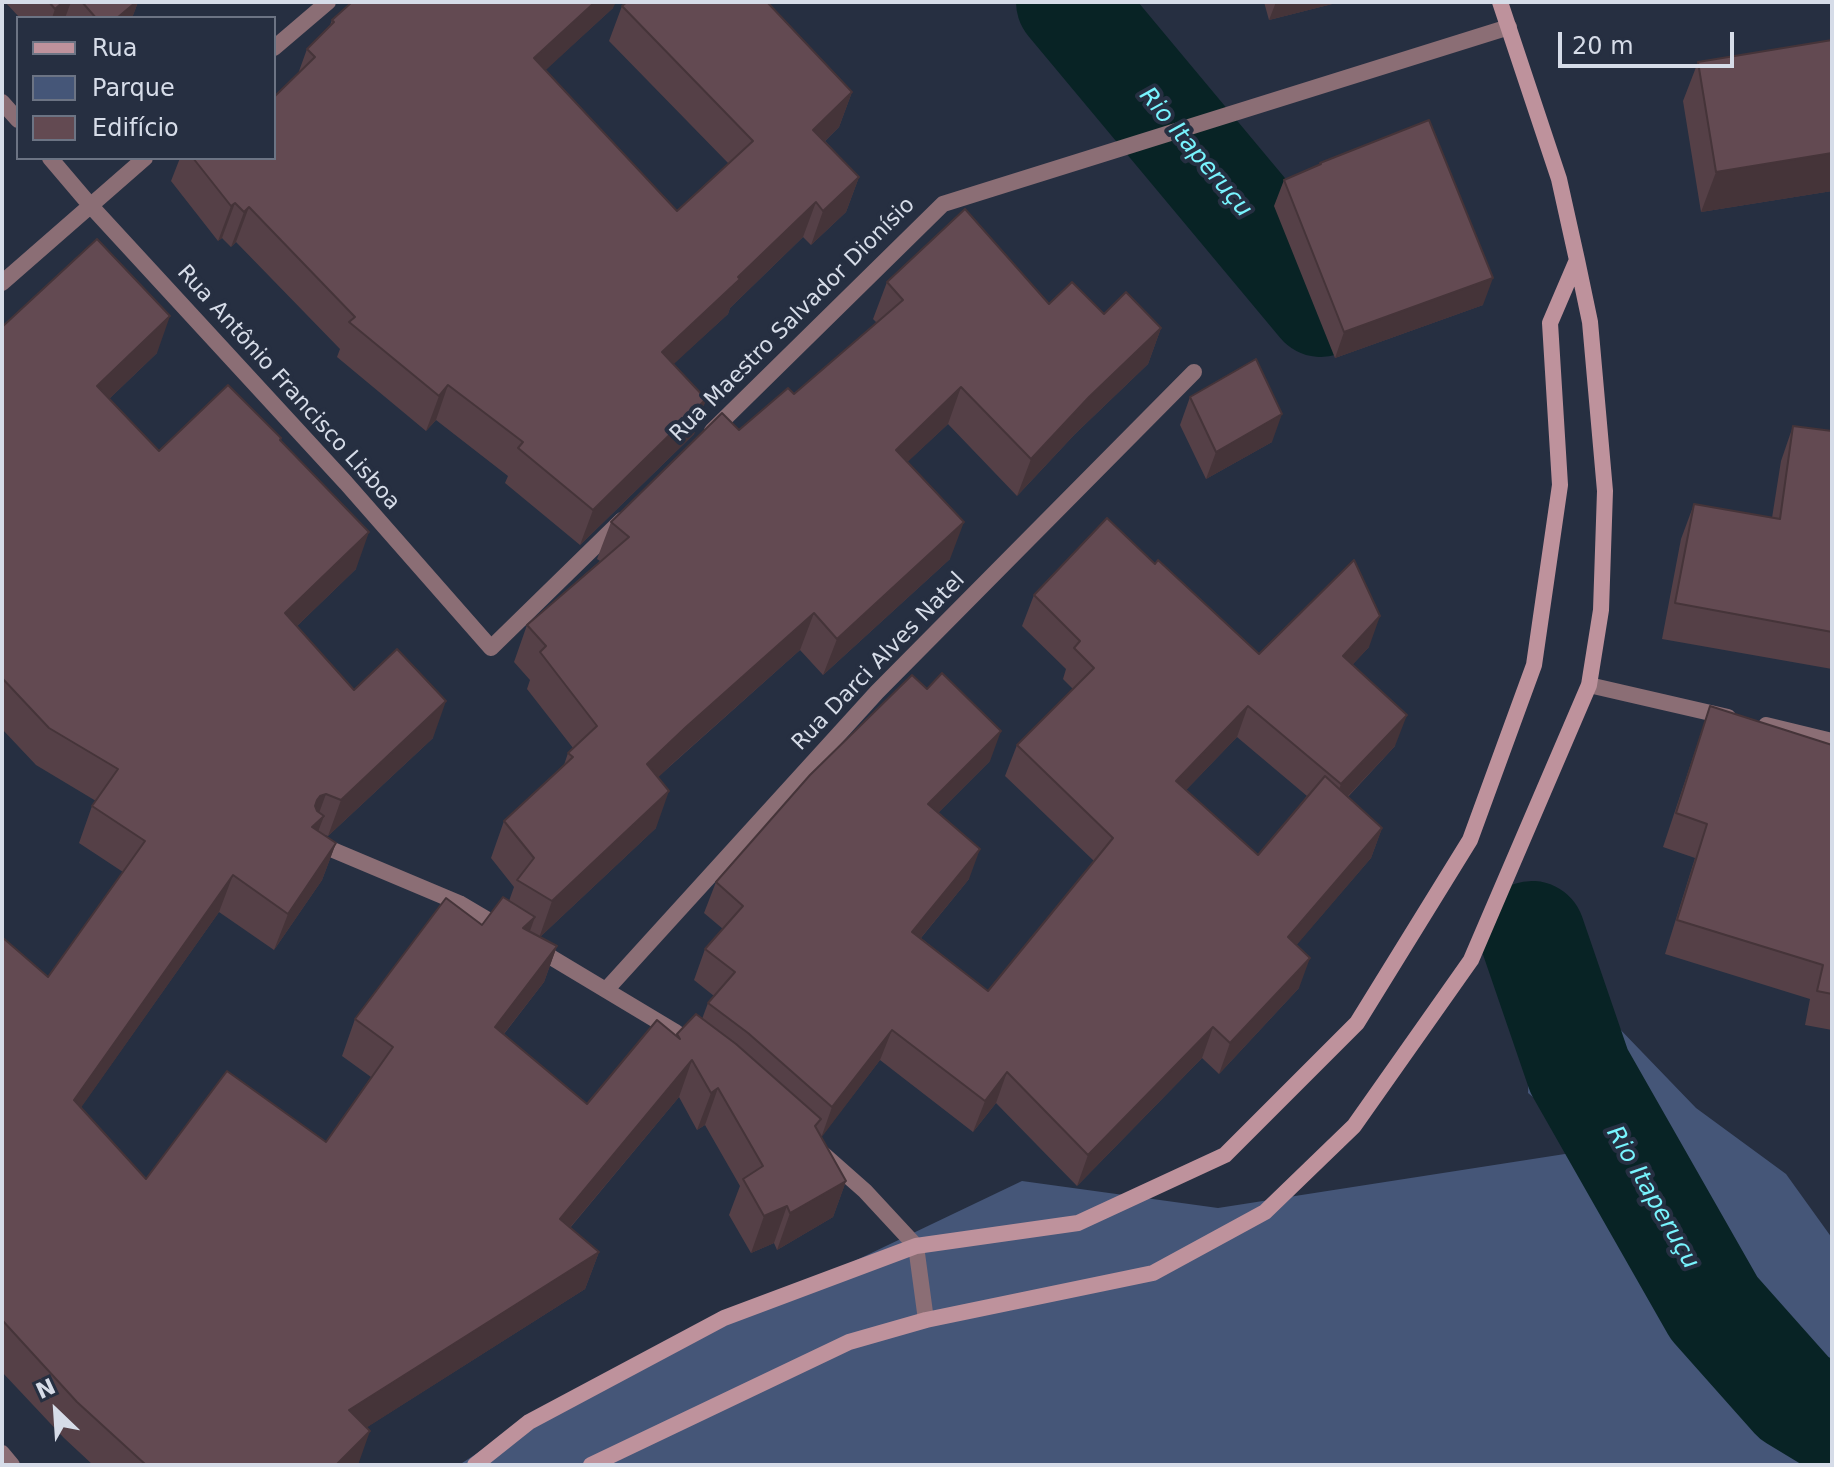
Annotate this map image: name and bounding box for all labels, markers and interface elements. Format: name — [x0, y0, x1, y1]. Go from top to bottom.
legend — [16, 16, 276, 160]
scale bar — [1562, 16, 1738, 66]
text: 20 m — [1572, 32, 1634, 60]
text: Rua — [92, 34, 138, 62]
text: Parque — [92, 74, 175, 102]
water label: Rio Itaperuçu — [1132, 82, 1258, 224]
text: Edifício — [92, 114, 179, 142]
street label: Rua Maestro Salvador Dionísio — [665, 192, 921, 448]
street label: Rua Antônio Francisco Lisboa — [171, 260, 405, 516]
street label: Rua Darci Alves Natel — [787, 567, 971, 757]
water label: Rio Itaperuçu — [1599, 1121, 1705, 1275]
north arrow — [16, 1371, 96, 1451]
text: N — [32, 1374, 59, 1404]

